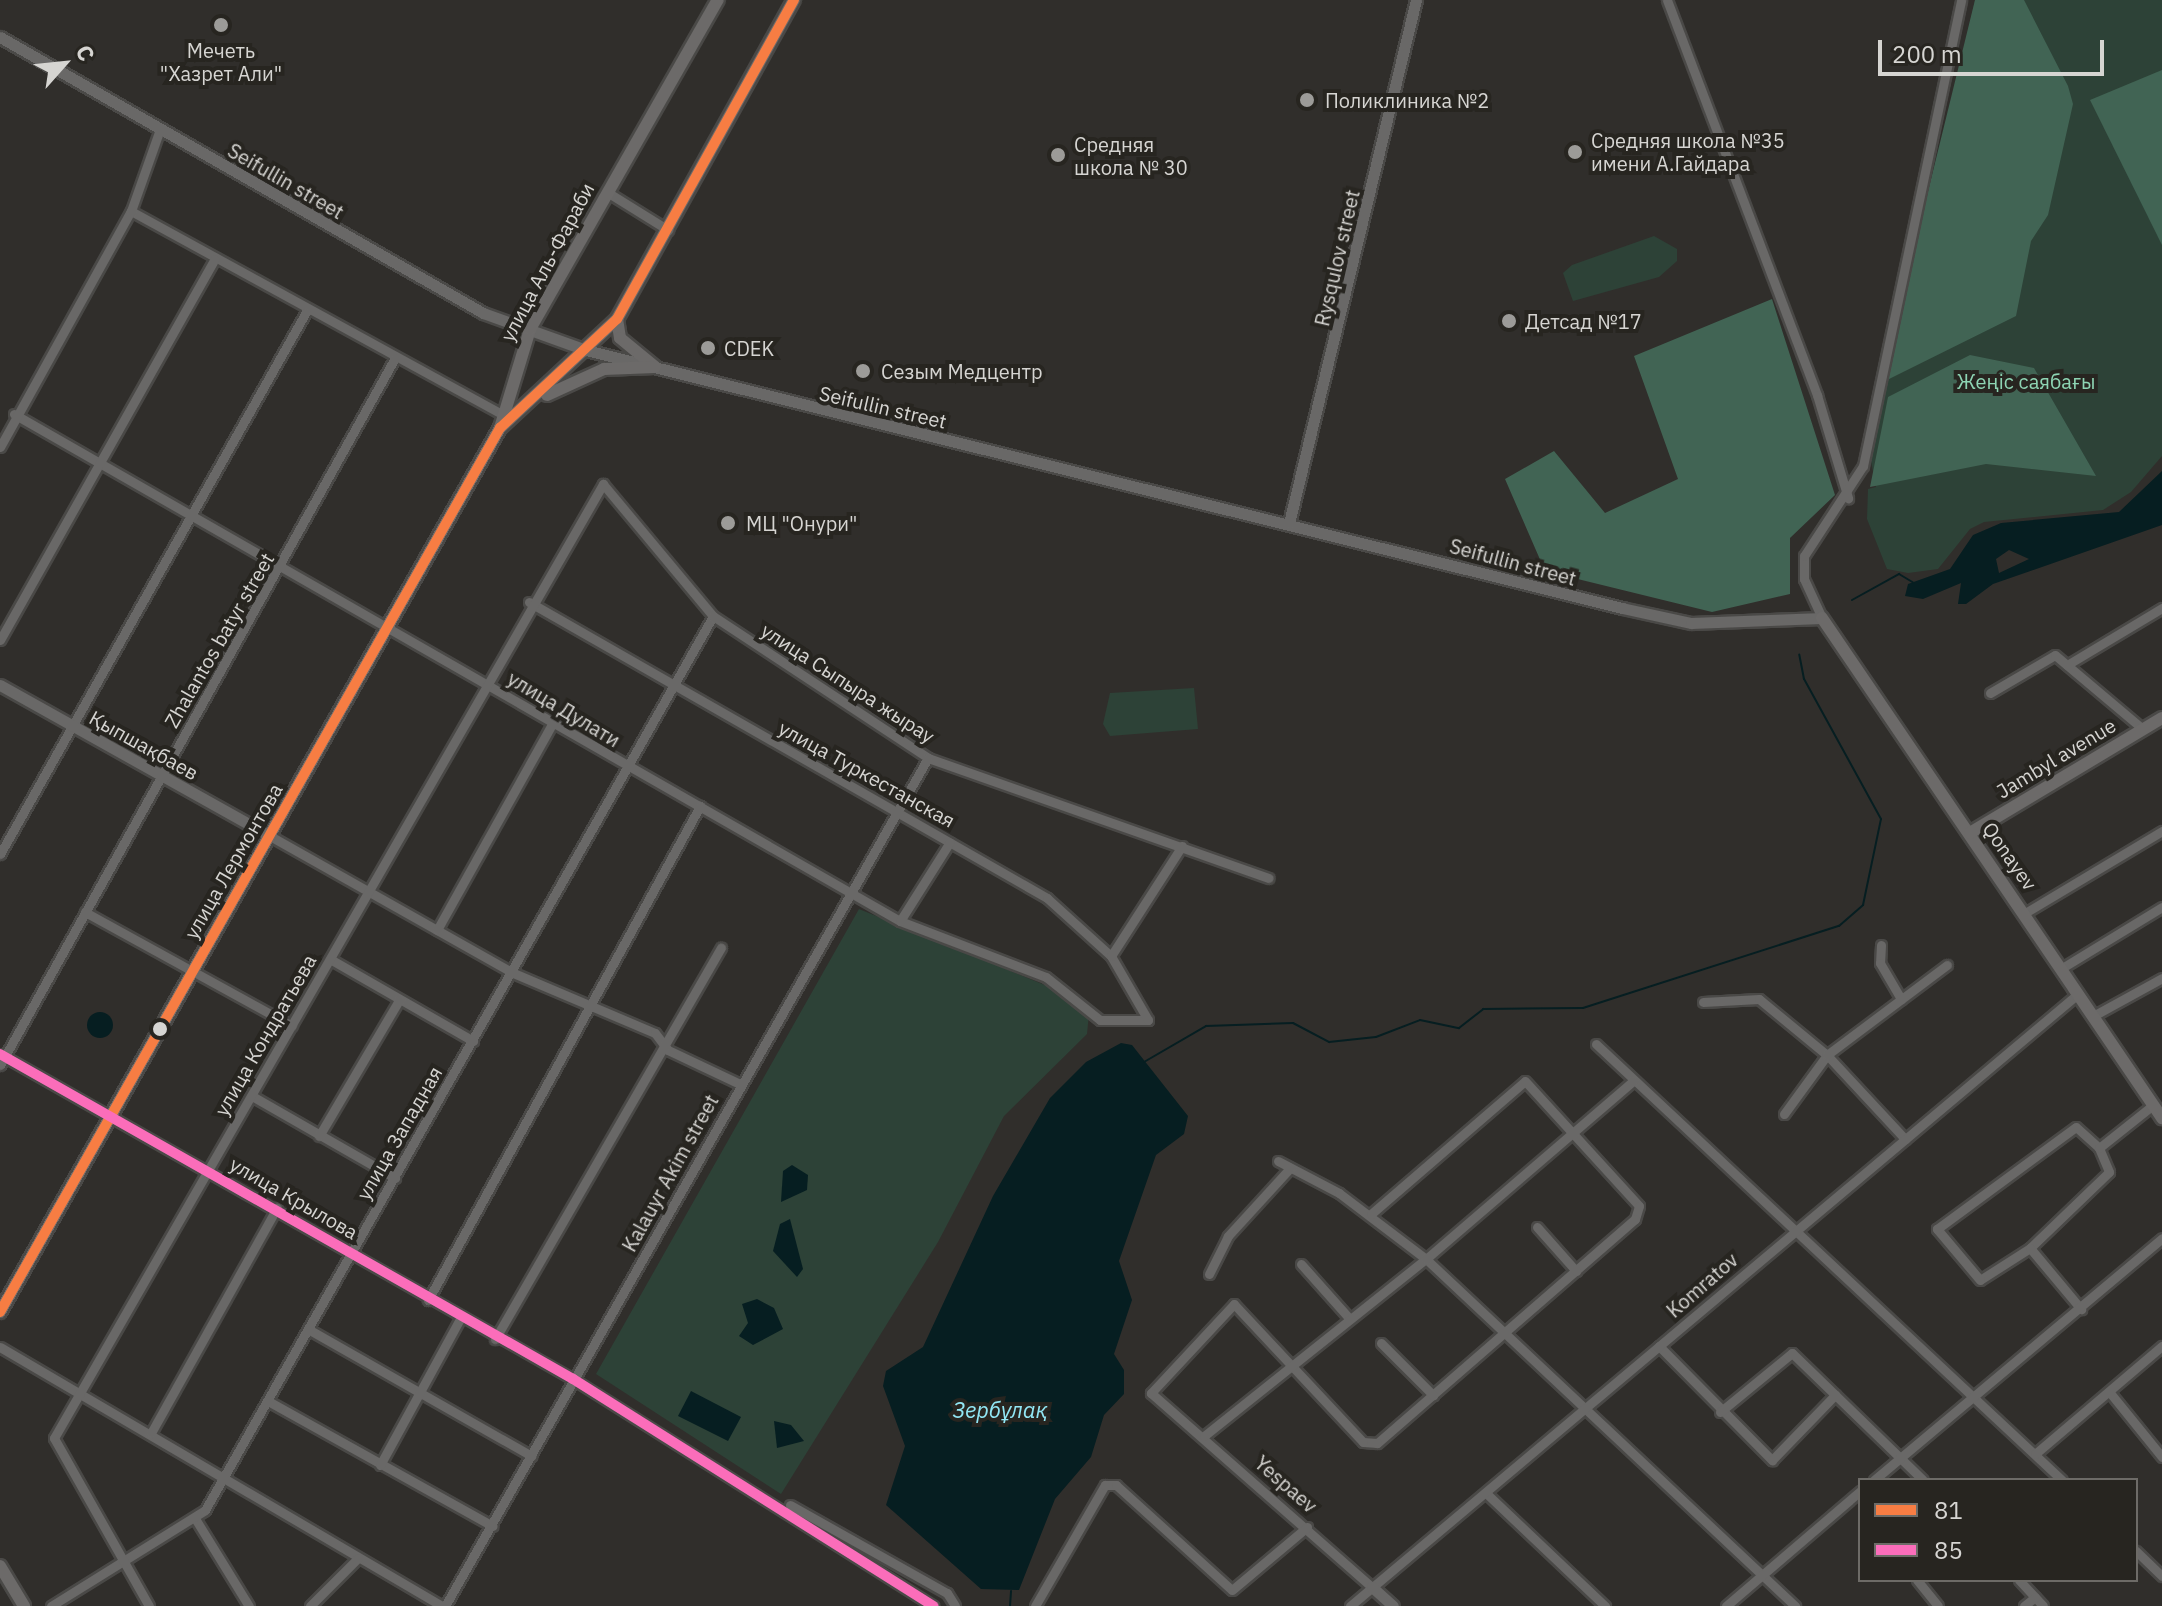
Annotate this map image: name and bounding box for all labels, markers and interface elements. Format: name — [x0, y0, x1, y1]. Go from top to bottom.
marker: Мечеть "Хазрет Али" — [212, 16, 230, 34]
north arrow — [24, 24, 104, 104]
scale bar — [1882, 24, 2108, 74]
place label: Мечеть "Хазрет Али" — [160, 38, 282, 85]
text: 200 m — [1892, 38, 1962, 70]
text: С — [70, 40, 102, 66]
place label: Поликлиника №2 — [1325, 88, 1489, 112]
marker: Поликлиника №2 — [1296, 89, 1318, 111]
place label: Средняя школа №35 имени А.Гайдара — [1591, 128, 1785, 175]
place label: Средняя школа № 30 — [1074, 132, 1188, 179]
street label: Seifullin street — [224, 138, 348, 224]
marker: Средняя школа №35 имени А.Гайдара — [1566, 143, 1584, 161]
marker: Средняя школа № 30 — [1049, 146, 1067, 164]
street label: улица Аль-Фараби — [495, 179, 599, 345]
street label: Rysqulov street — [1310, 187, 1364, 329]
place label: Детсад №17 — [1525, 309, 1642, 333]
marker: Детсад №17 — [1500, 312, 1518, 330]
place label: CDEK — [724, 336, 774, 360]
marker: CDEK — [699, 339, 717, 357]
place label: Сезым Медцентр — [881, 359, 1042, 383]
marker: Сезым Медцентр — [852, 360, 874, 382]
park label: Жеңіс саябағы — [1956, 369, 2096, 393]
street label: Seifullin street — [817, 381, 949, 433]
place label: МЦ "Онури" — [746, 511, 857, 535]
marker: МЦ "Онури" — [717, 512, 739, 534]
street label: Seifullin street — [1447, 534, 1579, 590]
street label: Zhalantos batyr street — [159, 548, 279, 732]
street label: улица Сыпыра жырау — [757, 618, 939, 748]
street label: улица Дулати — [503, 666, 625, 752]
street label: Қыпшақбаев — [85, 705, 203, 785]
street label: Jambyl avenue — [1992, 713, 2120, 803]
street label: улица Туркестанская — [775, 716, 959, 832]
street label: улица Лермонтова — [179, 779, 287, 943]
street label: Qonayev — [1978, 817, 2042, 895]
street label: улица Кондратьева — [209, 950, 321, 1120]
unlabelled marker — [152, 1021, 168, 1037]
street label: улица Западная — [351, 1062, 447, 1204]
street label: Kalauyr Akim street — [617, 1090, 723, 1256]
street label: улица Крылова — [226, 1152, 362, 1244]
street label: Komratov — [1661, 1248, 1743, 1322]
water label: Зербұлақ — [953, 1397, 1047, 1423]
street label: Yespaev — [1250, 1450, 1322, 1518]
legend — [1858, 1478, 2138, 1582]
text: 81 — [1934, 1494, 1963, 1526]
text: 85 — [1934, 1534, 1963, 1566]

